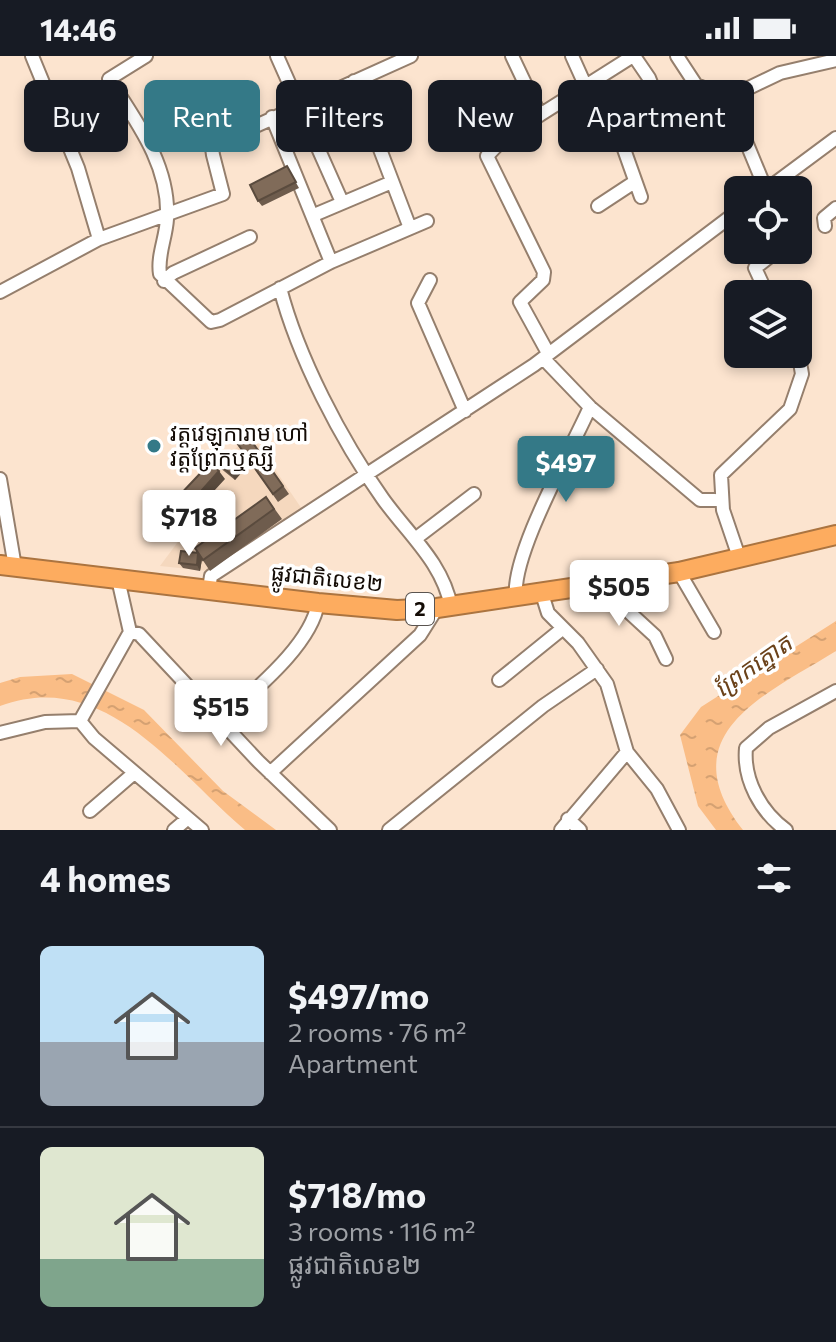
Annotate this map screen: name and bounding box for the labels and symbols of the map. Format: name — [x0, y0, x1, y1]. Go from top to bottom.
place label: វត្តវេឡុការាម ហៅ វត្តព្រែកឬស្សី — [170, 419, 308, 473]
pin: $497 — [519, 436, 613, 504]
marker: វត្តវេឡុការាម ហៅ វត្តព្រែកឬស្សី — [145, 437, 163, 455]
pin: $718 — [142, 490, 236, 558]
street label: ផ្លូវជាតិលេខ២ — [269, 558, 384, 604]
pin: $505 — [572, 560, 666, 628]
road number: 2 — [406, 593, 434, 625]
water label: ព្រែកត្នោត — [708, 626, 799, 703]
pin: $515 — [174, 680, 268, 748]

